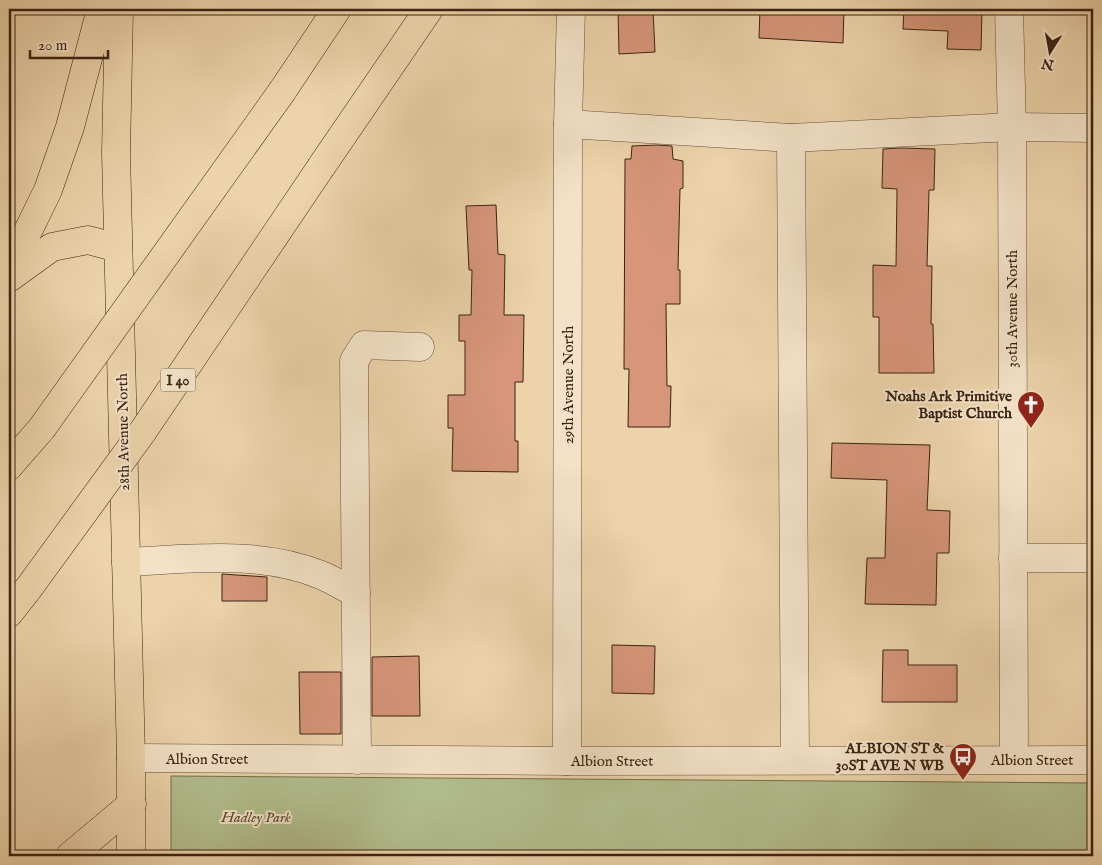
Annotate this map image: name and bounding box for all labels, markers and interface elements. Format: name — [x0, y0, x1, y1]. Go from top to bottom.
scale bar — [30, 28, 108, 60]
north arrow — [1024, 28, 1074, 78]
text: 20 m — [38, 36, 68, 55]
text: N — [1040, 54, 1056, 74]
street label: 30th Avenue North — [1003, 250, 1022, 368]
street label: 29th Avenue North — [559, 326, 578, 444]
road number: I 40 — [160, 368, 196, 392]
street label: 28th Avenue North — [113, 373, 134, 491]
place label: Noahs Ark Primitive Baptist Church — [884, 387, 1013, 423]
church icon: Noahs Ark Primitive Baptist Church — [1016, 390, 1046, 429]
place label: ALBION ST & 30ST AVE N WB — [836, 739, 945, 775]
bus stop icon: ALBION ST & 30ST AVE N WB — [948, 742, 978, 781]
street label: Albion Street — [165, 750, 248, 769]
street label: Albion Street — [990, 751, 1073, 770]
street label: Albion Street — [570, 752, 653, 771]
park label: Hadley Park — [220, 808, 291, 827]

